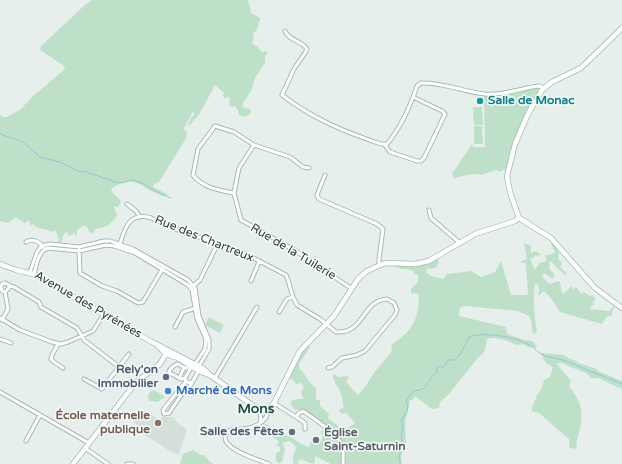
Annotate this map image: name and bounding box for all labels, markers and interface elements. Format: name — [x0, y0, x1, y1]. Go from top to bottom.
place label: Salle de Monac — [488, 94, 575, 108]
marker: Salle de Monac — [475, 96, 485, 106]
street label: Rue des Chartreux — [152, 213, 256, 265]
street label: Rue de la Tuilerie — [248, 221, 338, 283]
street label: Avenue des Pyrénées — [32, 268, 144, 342]
place label: Rely'on Immobilier — [97, 363, 158, 391]
marker: Rely'on Immobilier — [161, 372, 171, 382]
place label: Marché de Mons — [176, 384, 272, 398]
marker: Marché de Mons — [163, 386, 173, 396]
district label: Mons — [237, 401, 275, 417]
place label: École maternelle publique — [56, 409, 150, 437]
marker: École maternelle publique — [153, 418, 163, 428]
place label: Salle des Fêtes — [200, 425, 284, 439]
place label: Église Saint-Saturnin — [324, 426, 406, 454]
marker: Salle des Fêtes — [287, 427, 297, 437]
marker: Église Saint-Saturnin — [311, 435, 321, 445]

